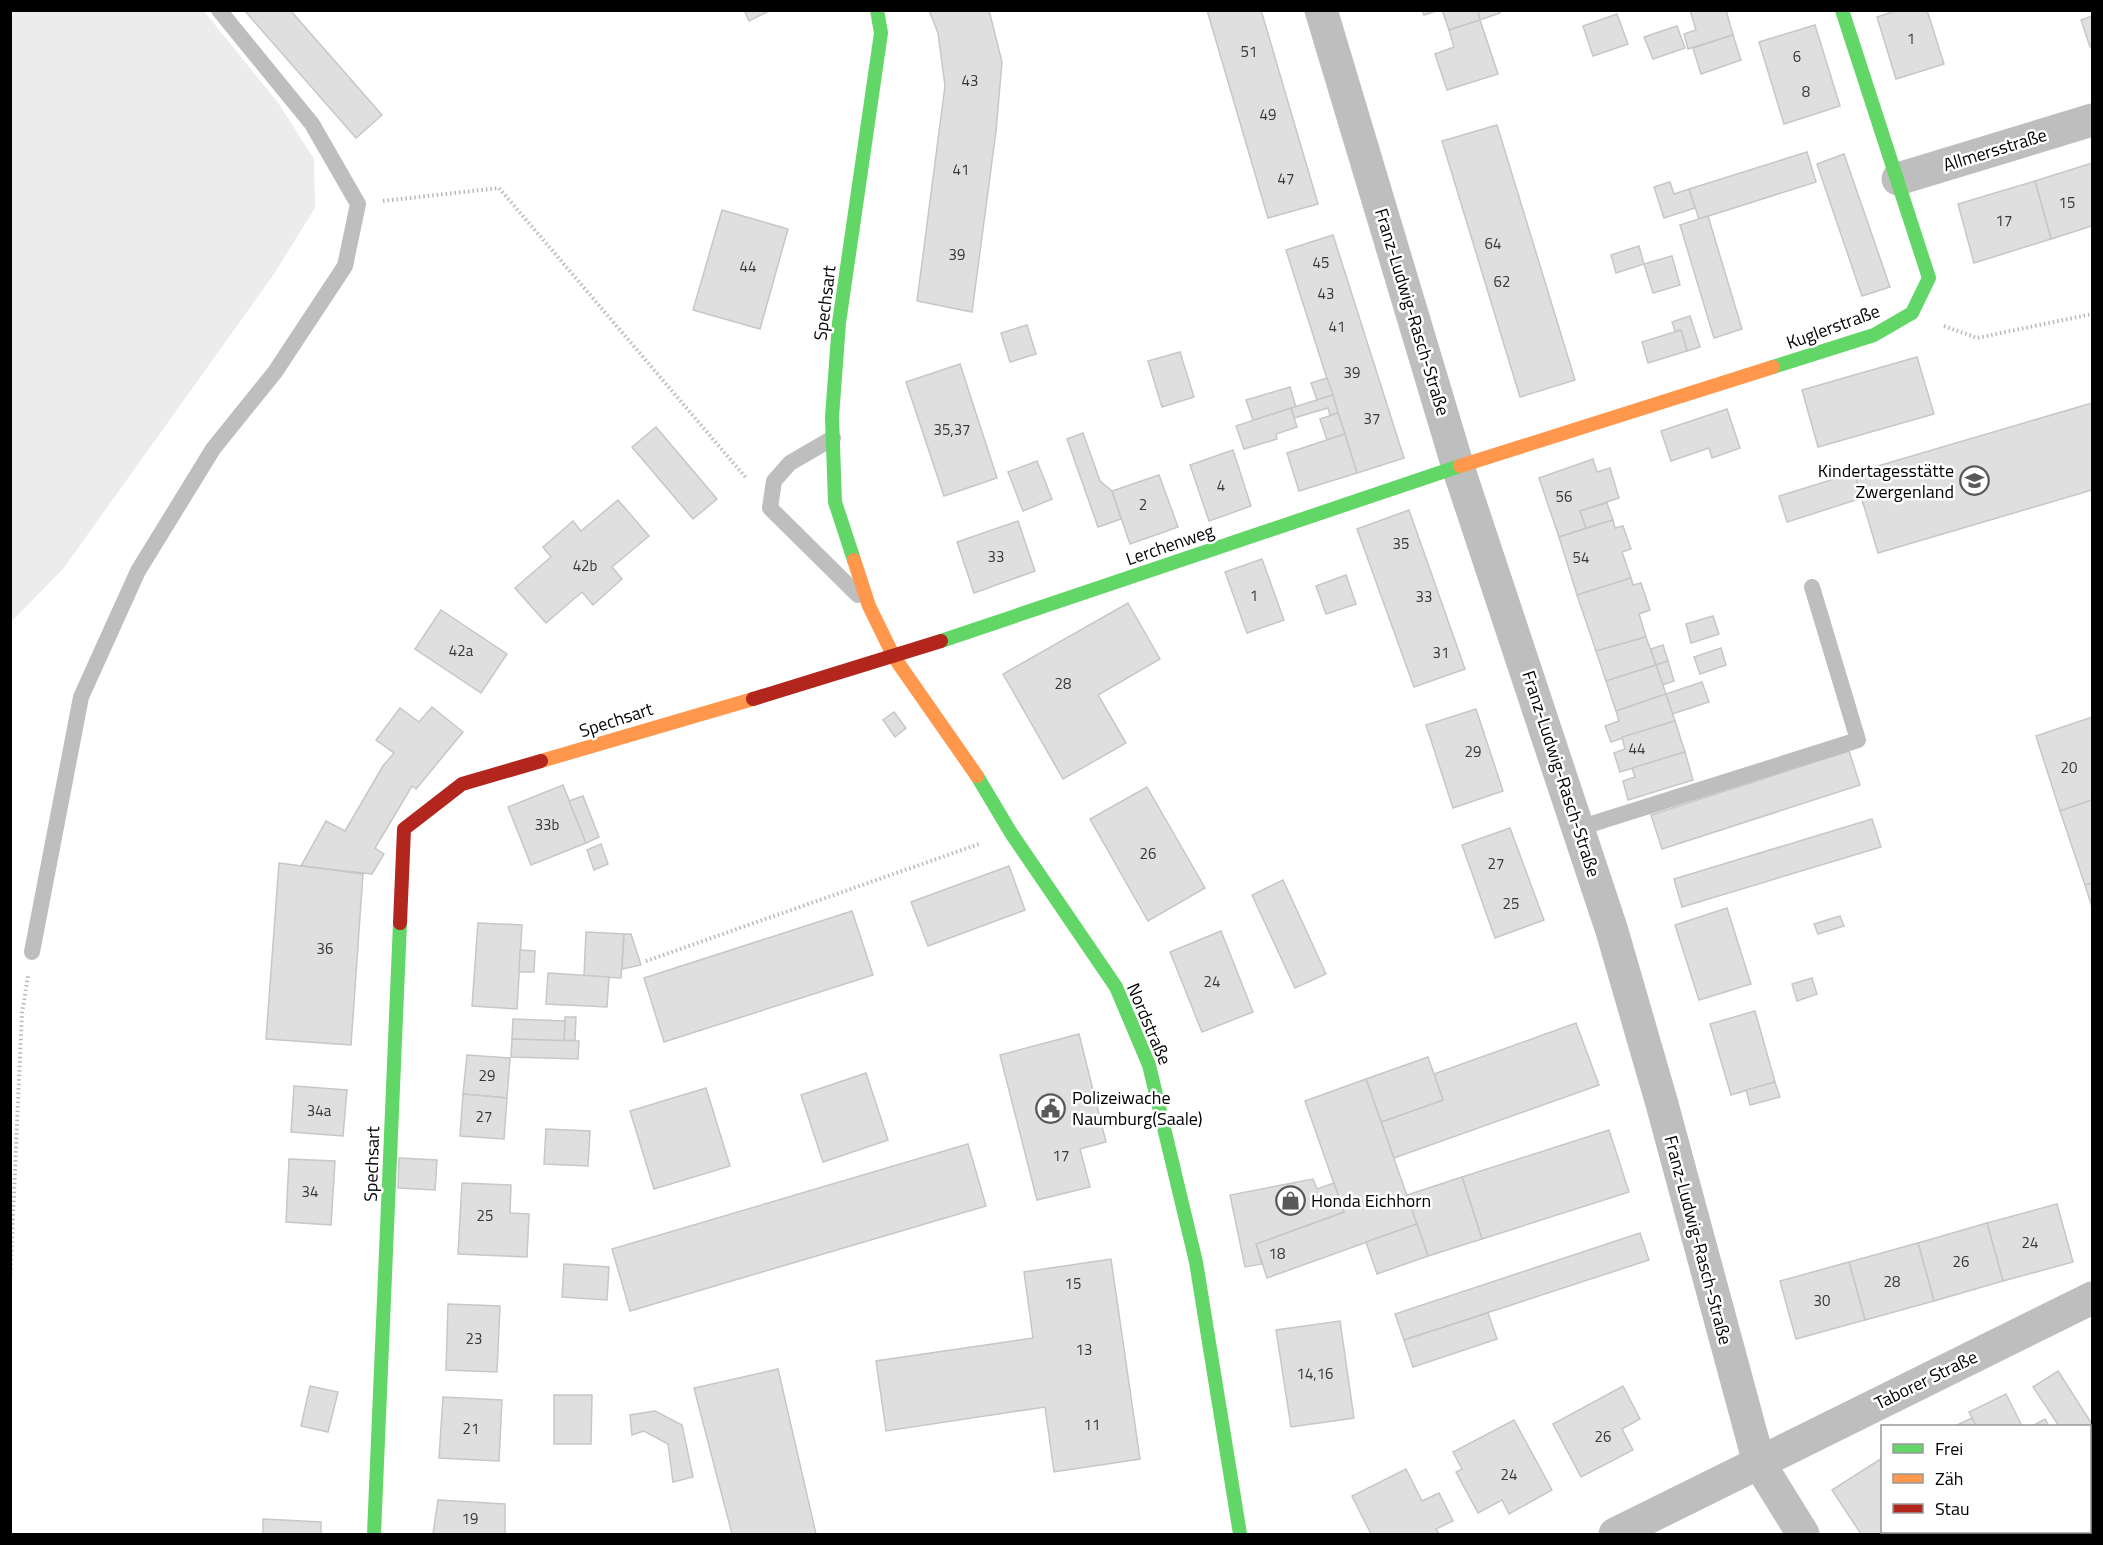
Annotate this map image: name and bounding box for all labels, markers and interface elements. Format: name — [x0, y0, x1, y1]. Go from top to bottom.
house number: 1 — [1907, 27, 1915, 50]
house number: 51 — [1241, 40, 1257, 63]
house number: 6 — [1793, 45, 1801, 68]
house number: 43 — [962, 69, 978, 92]
house number: 8 — [1802, 80, 1810, 103]
house number: 49 — [1260, 103, 1276, 126]
street label: Allmersstraße — [1940, 121, 2050, 178]
house number: 41 — [953, 158, 969, 181]
house number: 47 — [1278, 167, 1294, 190]
house number: 15 — [2059, 191, 2075, 214]
street label: Franz-Ludwig-Rasch-Straße — [1368, 205, 1457, 419]
house number: 17 — [1996, 209, 2012, 232]
house number: 64 — [1485, 232, 1501, 255]
house number: 39 — [949, 243, 965, 266]
house number: 45 — [1313, 251, 1329, 274]
house number: 44 — [740, 255, 756, 278]
street label: Spechsart — [806, 263, 843, 342]
house number: 62 — [1494, 270, 1510, 293]
house number: 43 — [1318, 282, 1334, 305]
street label: Kuglerstraße — [1782, 297, 1883, 356]
house number: 41 — [1329, 315, 1345, 338]
house number: 39 — [1344, 361, 1360, 384]
house number: 37 — [1364, 407, 1380, 430]
house number: 35,37 — [934, 418, 970, 441]
place label: Kindertagesstätte Zwergenland — [1818, 457, 1954, 505]
school or university icon: Kindertagesstätte Zwergenland — [1959, 465, 1991, 497]
house number: 4 — [1217, 474, 1225, 497]
house number: 56 — [1556, 485, 1572, 508]
house number: 2 — [1139, 493, 1147, 516]
street label: Lerchenweg — [1122, 517, 1218, 572]
house number: 35 — [1393, 532, 1409, 555]
house number: 33 — [988, 545, 1004, 568]
house number: 54 — [1573, 546, 1589, 569]
house number: 42b — [573, 554, 597, 577]
house number: 1 — [1250, 584, 1258, 607]
house number: 33 — [1416, 585, 1432, 608]
house number: 42a — [449, 639, 474, 662]
house number: 31 — [1433, 641, 1449, 664]
street label: Franz-Ludwig-Rasch-Straße — [1515, 667, 1608, 881]
house number: 28 — [1055, 672, 1071, 695]
street label: Spechsart — [576, 695, 657, 744]
house number: 44 — [1629, 737, 1645, 760]
house number: 29 — [1465, 740, 1481, 763]
house number: 20 — [2061, 756, 2077, 779]
house number: 33b — [535, 813, 559, 836]
house number: 26 — [1140, 842, 1156, 865]
house number: 27 — [1488, 852, 1504, 875]
house number: 25 — [1503, 892, 1519, 915]
house number: 36 — [317, 937, 333, 960]
house number: 24 — [1204, 970, 1220, 993]
street label: Nordstraße — [1120, 979, 1179, 1069]
house number: 29 — [479, 1064, 495, 1087]
place label: Polizeiwache Naumburg(Saale) — [1072, 1084, 1203, 1132]
public building icon: Polizeiwache Naumburg(Saale) — [1035, 1092, 1067, 1124]
house number: 34a — [307, 1099, 332, 1122]
house number: 27 — [476, 1105, 492, 1128]
street label: Spechsart — [357, 1125, 386, 1202]
street label: Franz-Ludwig-Rasch-Straße — [1658, 1132, 1739, 1348]
house number: 17 — [1053, 1144, 1069, 1167]
house number: 34 — [302, 1180, 318, 1203]
shop icon: Honda Eichhorn — [1274, 1185, 1306, 1217]
place label: Honda Eichhorn — [1311, 1187, 1431, 1214]
house number: 25 — [477, 1204, 493, 1227]
house number: 24 — [2022, 1231, 2038, 1254]
house number: 18 — [1269, 1242, 1285, 1265]
house number: 26 — [1953, 1250, 1969, 1273]
house number: 28 — [1884, 1270, 1900, 1293]
house number: 15 — [1065, 1272, 1081, 1295]
house number: 30 — [1814, 1289, 1830, 1312]
house number: 23 — [466, 1327, 482, 1350]
house number: 13 — [1076, 1338, 1092, 1361]
street label: Taborer Straße — [1870, 1343, 1982, 1416]
house number: 14,16 — [1297, 1362, 1333, 1385]
house number: 11 — [1084, 1413, 1100, 1436]
house number: 21 — [463, 1417, 479, 1440]
house number: 26 — [1595, 1425, 1611, 1448]
legend — [1881, 1425, 2091, 1533]
text: Frei — [1935, 1435, 1963, 1462]
house number: 24 — [1501, 1463, 1517, 1486]
text: Zäh — [1935, 1465, 1963, 1492]
text: Stau — [1935, 1495, 1970, 1522]
house number: 19 — [462, 1507, 478, 1530]

